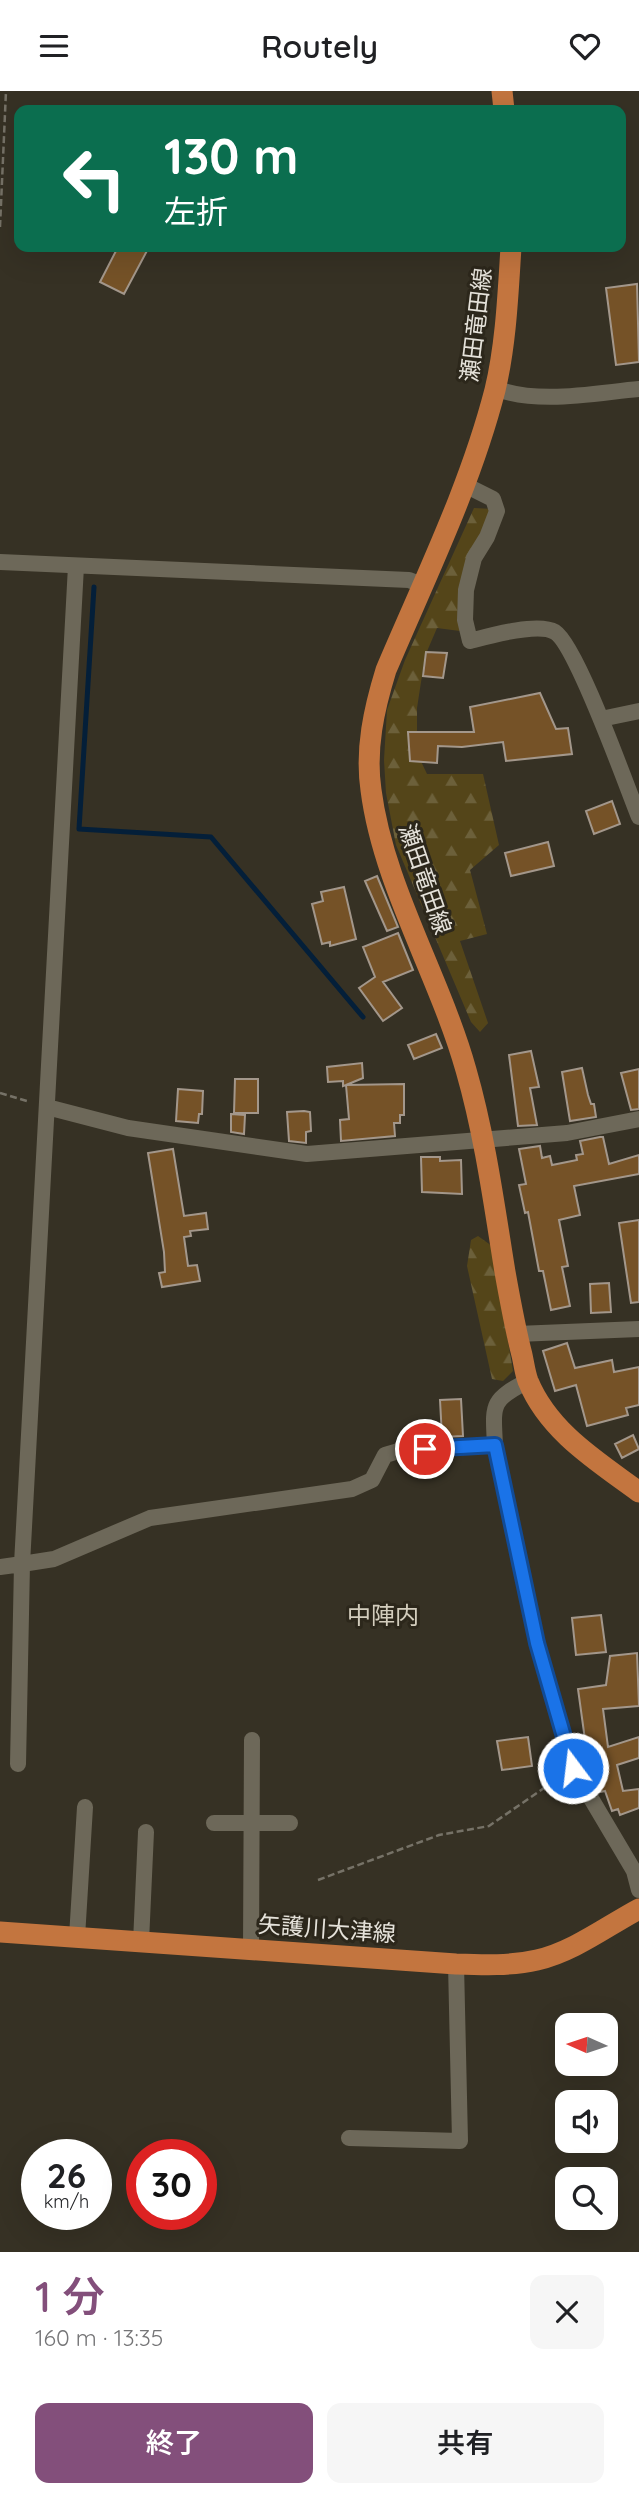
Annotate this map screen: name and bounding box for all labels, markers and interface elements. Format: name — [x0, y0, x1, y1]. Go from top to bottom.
text: Routely — [261, 26, 378, 66]
icon: menu — [35, 27, 73, 65]
icon: heart — [566, 27, 604, 65]
text: 130 m — [164, 125, 298, 186]
icon: left — [49, 133, 140, 224]
text: 左折 — [164, 191, 228, 231]
street label: 瀬田竜田線 — [454, 266, 497, 384]
street label: 瀬田竜田線 — [393, 820, 458, 938]
pin — [395, 1419, 455, 1479]
icon: arrive — [406, 1430, 444, 1468]
district label: 中陣内 — [347, 1600, 419, 1630]
position arrow — [536, 1731, 610, 1805]
street label: 矢護川大津線 — [257, 1909, 397, 1948]
north arrow — [555, 2013, 618, 2075]
map controls — [555, 2013, 618, 2230]
button: sound — [555, 2090, 618, 2153]
speed limit sign: 30 — [126, 2139, 217, 2230]
text: 26 — [47, 2153, 86, 2197]
button: search — [555, 2167, 618, 2230]
text: km/h — [44, 2190, 89, 2213]
text: 1 分 — [35, 2270, 105, 2323]
button: close — [530, 2275, 604, 2349]
text: 160 m · 13:35 — [35, 2323, 163, 2352]
button: 終了 — [35, 2403, 313, 2483]
button: 共有 — [327, 2403, 604, 2483]

